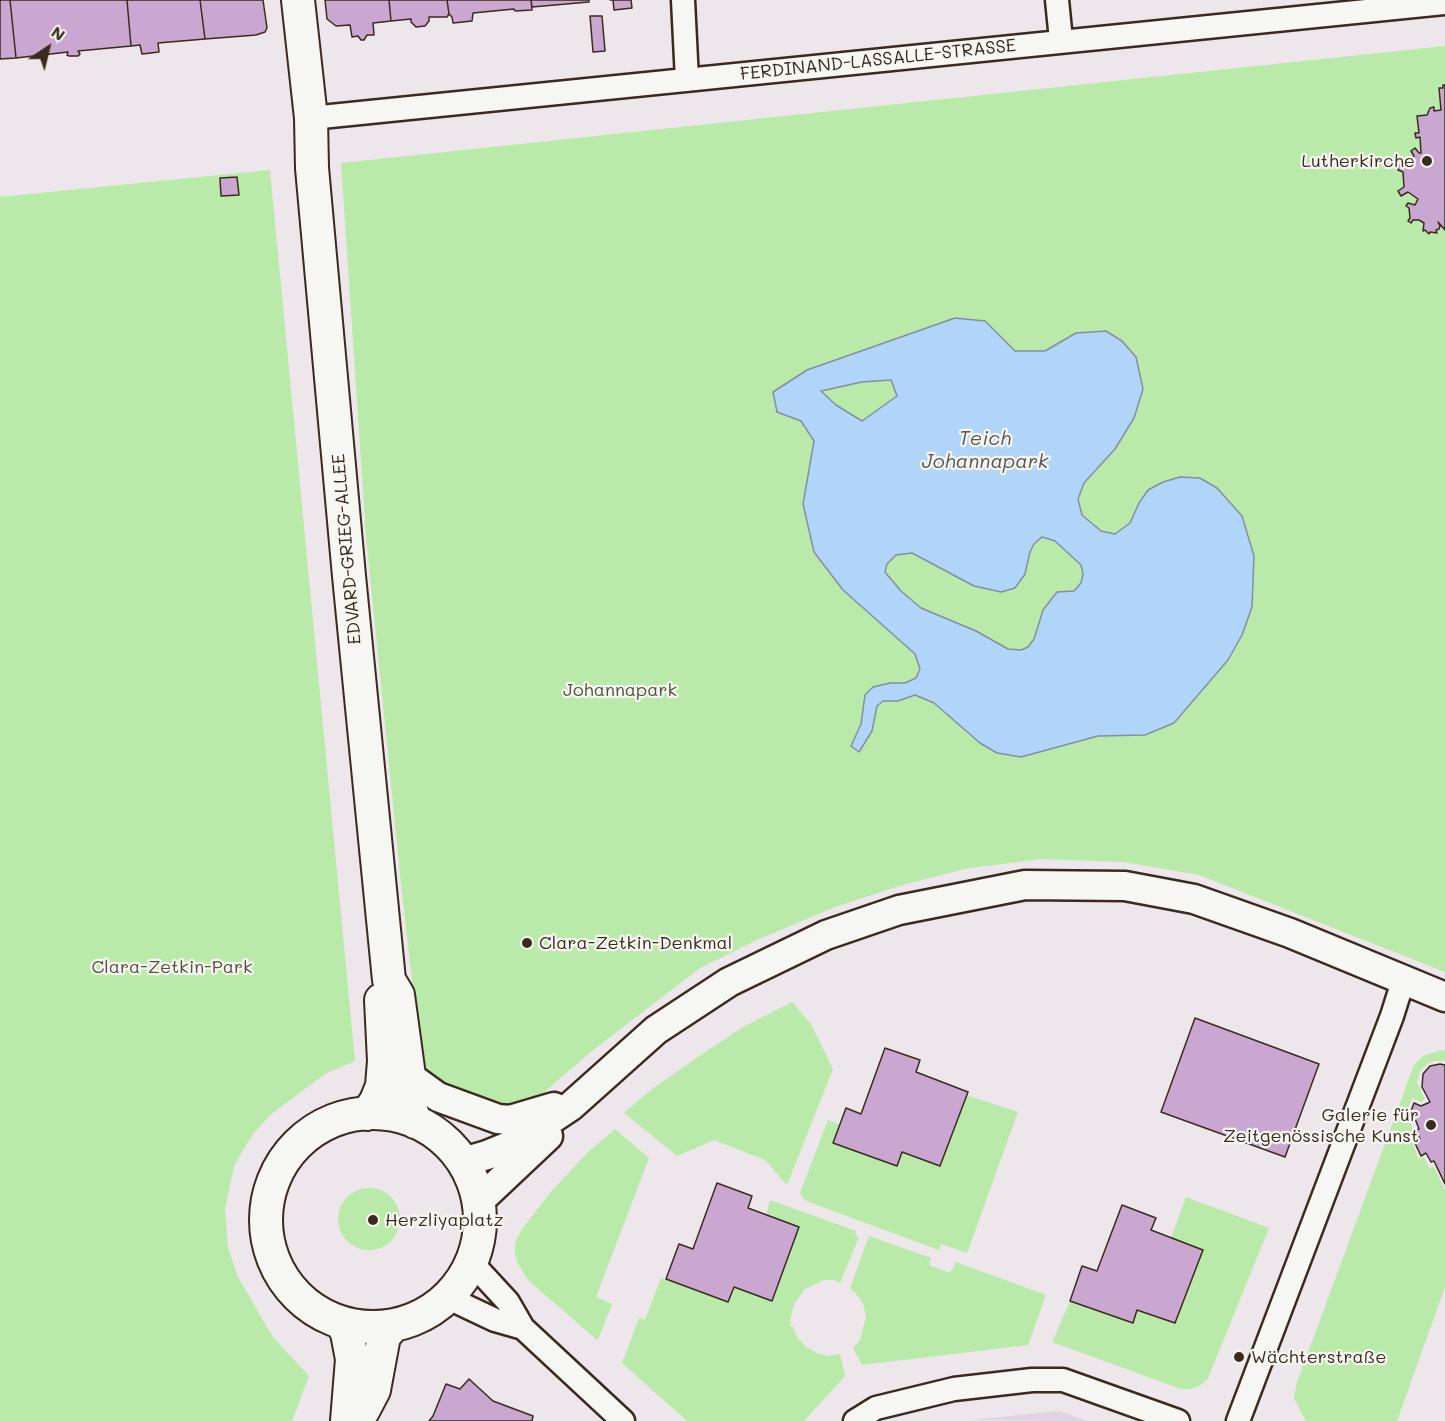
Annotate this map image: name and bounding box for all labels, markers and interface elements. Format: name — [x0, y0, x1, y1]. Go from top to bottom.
north arrow — [18, 18, 78, 78]
text: N — [48, 21, 70, 45]
street label: FERDINAND-LASSALLE-STRASSE — [739, 35, 1017, 85]
place label: Lutherkirche — [1301, 150, 1415, 172]
marker: Lutherkirche — [1420, 154, 1434, 168]
water label: Teich Johannapark — [922, 427, 1048, 474]
street label: EDVARD-GRIEG-ALLEE — [328, 453, 366, 645]
park label: Johannapark — [563, 679, 677, 701]
place label: Clara-Zetkin-Denkmal — [539, 932, 732, 954]
marker: Clara-Zetkin-Denkmal — [520, 936, 534, 950]
park label: Clara-Zetkin-Park — [91, 956, 253, 978]
place label: Galerie für Zeitgenössische Kunst — [1223, 1104, 1419, 1146]
marker: Galerie für Zeitgenössische Kunst — [1424, 1118, 1438, 1132]
place label: Herzliyaplatz — [385, 1209, 503, 1231]
marker: Herzliyaplatz — [366, 1213, 380, 1227]
place label: Wächterstraße — [1251, 1346, 1386, 1368]
marker: Wächterstraße — [1232, 1350, 1246, 1364]

